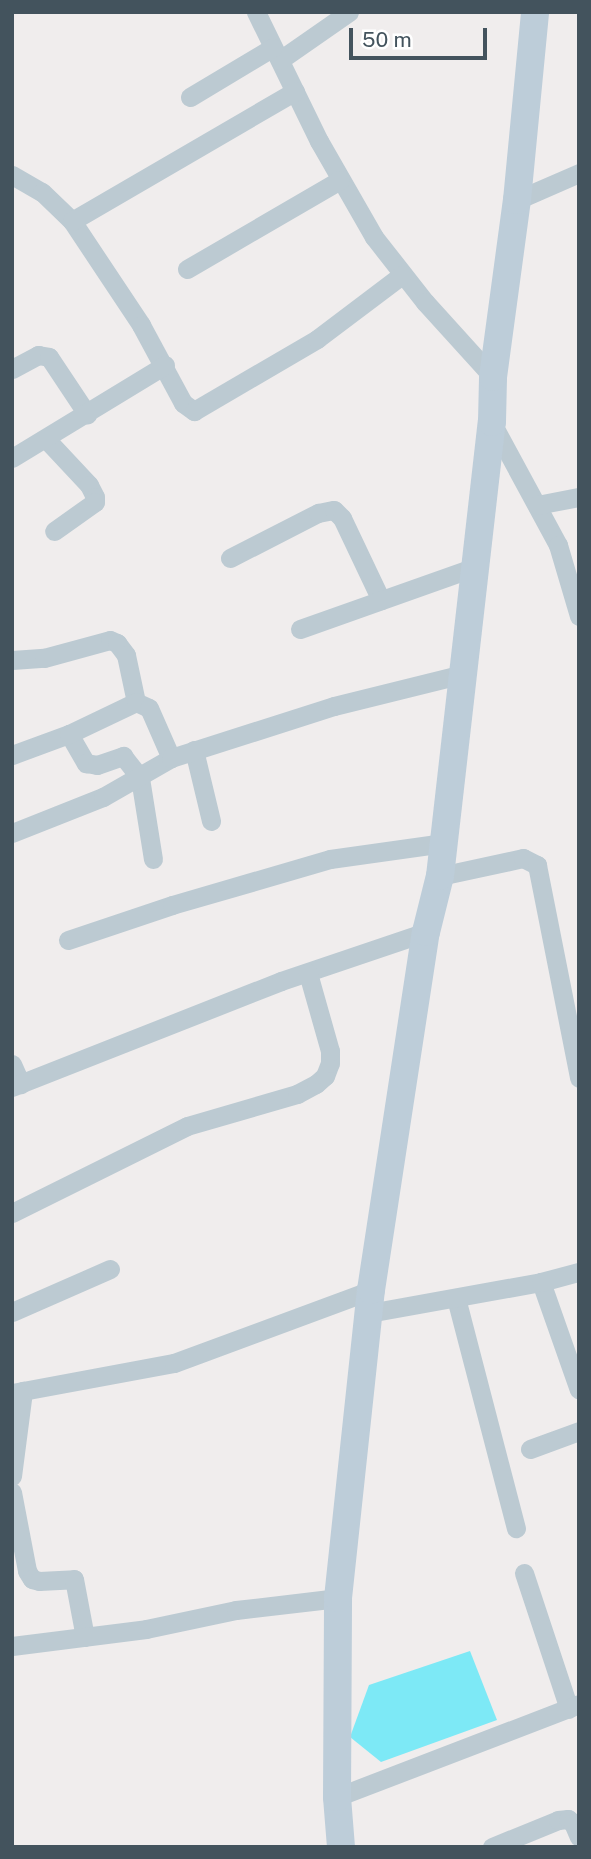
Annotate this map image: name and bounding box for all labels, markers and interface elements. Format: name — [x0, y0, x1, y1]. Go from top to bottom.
scale bar — [353, 14, 491, 58]
text: 50 m — [362, 27, 412, 52]

